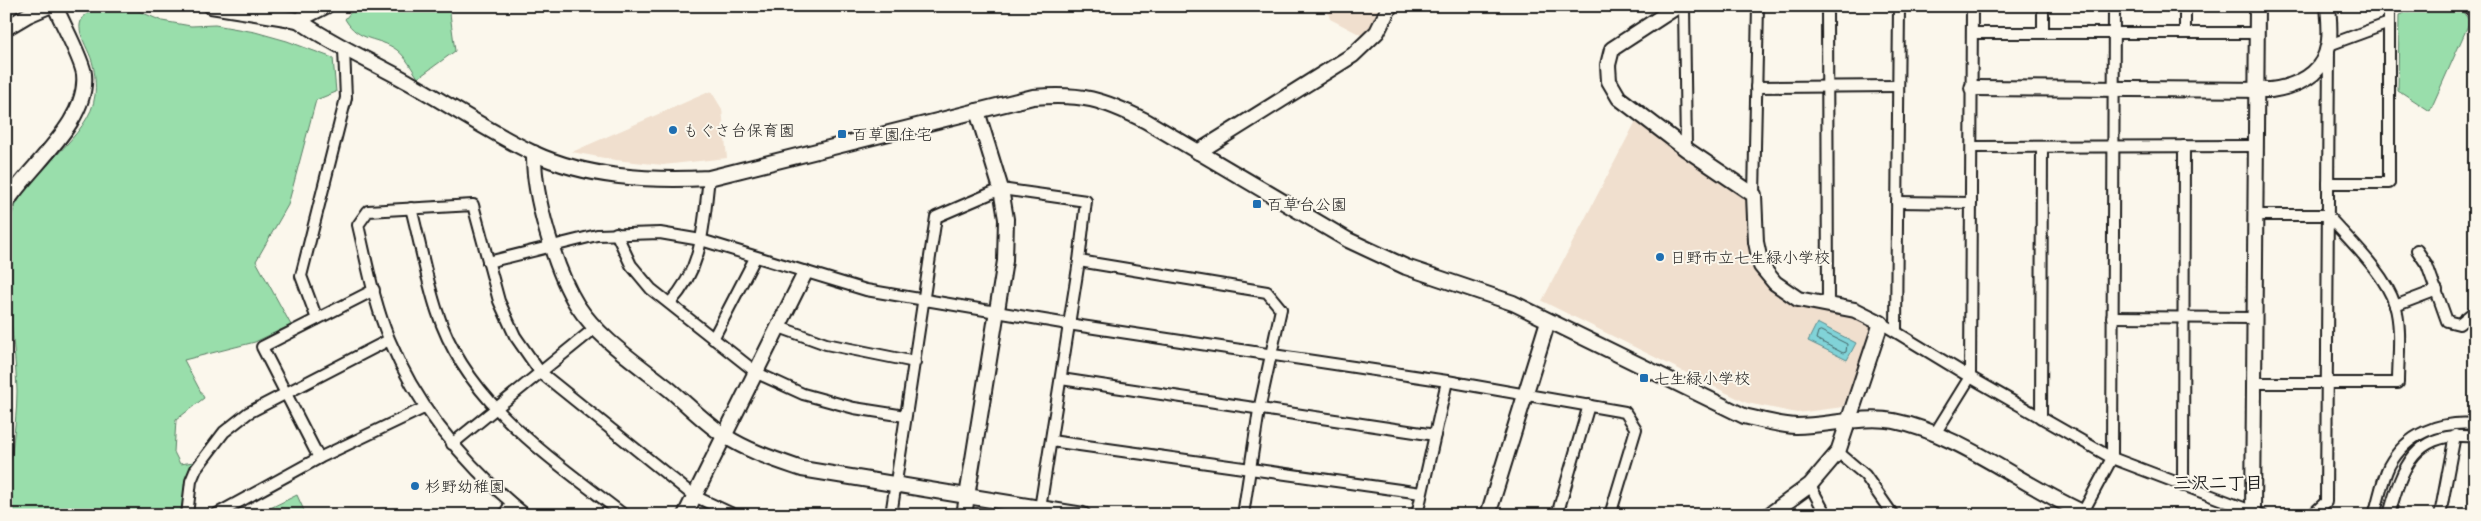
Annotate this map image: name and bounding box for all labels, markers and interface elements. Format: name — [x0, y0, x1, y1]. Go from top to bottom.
place label: もぐさ台保育園 — [683, 122, 795, 143]
marker: もぐさ台保育園 — [667, 124, 679, 136]
place label: 百草園住宅 — [852, 127, 932, 147]
marker: 百草園住宅 — [836, 128, 848, 140]
place label: 百草台公園 — [1267, 196, 1347, 217]
marker: 百草台公園 — [1251, 198, 1263, 210]
place label: 日野市立七生緑小学校 — [1670, 250, 1830, 270]
marker: 日野市立七生緑小学校 — [1654, 251, 1666, 263]
place label: 七生緑小学校 — [1654, 371, 1750, 391]
marker: 七生緑小学校 — [1638, 372, 1650, 384]
district label: 三沢二丁目 — [2173, 475, 2263, 496]
place label: 杉野幼稚園 — [425, 479, 505, 499]
marker: 杉野幼稚園 — [409, 480, 421, 492]

